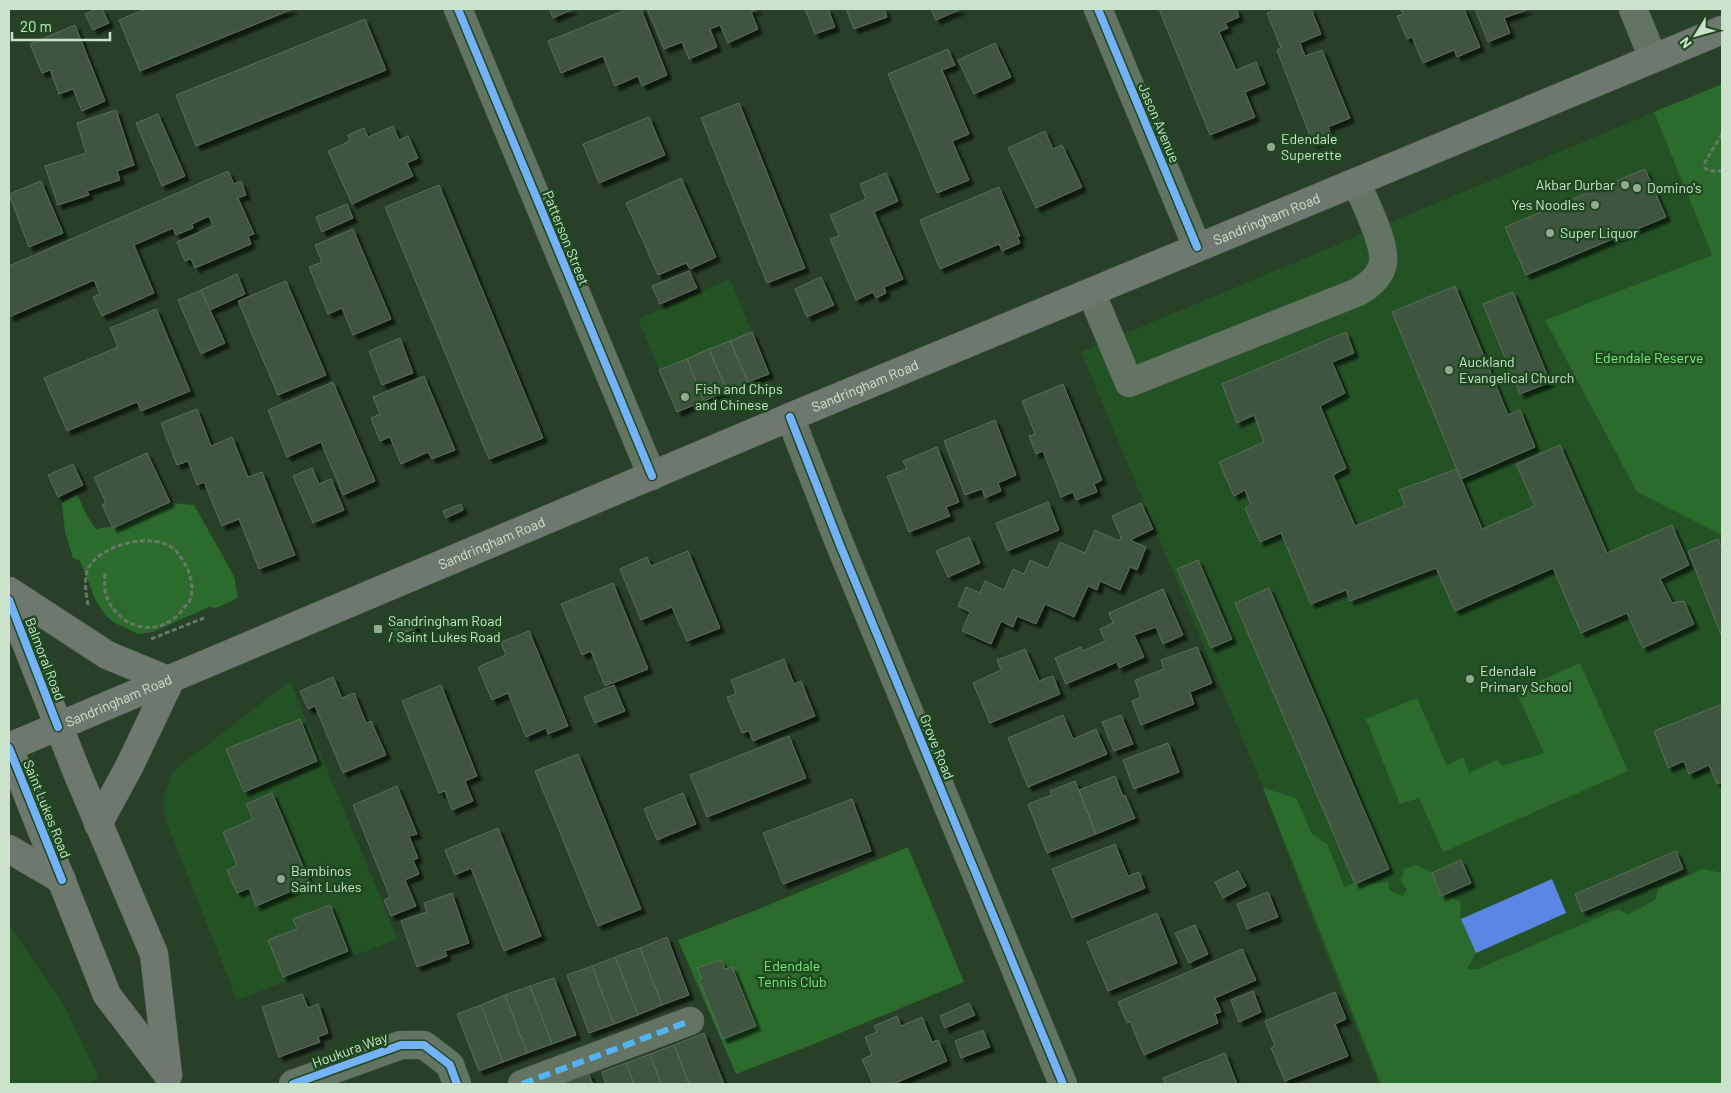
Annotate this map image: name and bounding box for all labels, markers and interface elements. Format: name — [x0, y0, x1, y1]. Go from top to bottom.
scale bar — [12, 10, 110, 42]
north arrow — [1671, 10, 1721, 60]
text: 20 m — [20, 17, 52, 35]
text: N — [1676, 34, 1695, 52]
street label: Jason Avenue — [1135, 81, 1184, 165]
place label: Edendale Superette — [1281, 130, 1342, 163]
marker: Edendale Superette — [1265, 141, 1277, 153]
place label: Akbar Durbar — [1536, 176, 1615, 193]
marker: Akbar Durbar — [1619, 179, 1631, 191]
place label: Domino's — [1647, 179, 1702, 196]
marker: Domino's — [1631, 182, 1643, 194]
street label: Patterson Street — [540, 188, 593, 288]
street label: Sandringham Road — [1210, 189, 1323, 248]
place label: Yes Noodles — [1511, 196, 1585, 213]
marker: Yes Noodles — [1589, 199, 1601, 211]
place label: Super Liquor — [1560, 224, 1638, 241]
marker: Super Liquor — [1544, 227, 1556, 239]
park label: Edendale Reserve — [1595, 349, 1703, 366]
place label: Auckland Evangelical Church — [1459, 353, 1574, 386]
street label: Sandringham Road — [809, 356, 921, 415]
marker: Auckland Evangelical Church — [1443, 364, 1455, 376]
place label: Fish and Chips and Chinese — [695, 380, 783, 413]
marker: Fish and Chips and Chinese — [679, 391, 691, 403]
street label: Sandringham Road — [436, 513, 547, 573]
place label: Sandringham Road / Saint Lukes Road — [388, 612, 502, 645]
street label: Balmoral Road — [22, 615, 69, 703]
marker: Sandringham Road / Saint Lukes Road — [372, 623, 384, 635]
place label: Edendale Primary School — [1480, 662, 1572, 695]
street label: Sandringham Road — [63, 670, 174, 730]
marker: Edendale Primary School — [1464, 673, 1476, 685]
street label: Grove Road — [917, 712, 958, 782]
street label: Saint Lukes Road — [20, 757, 75, 860]
place label: Bambinos Saint Lukes — [291, 862, 362, 895]
marker: Bambinos Saint Lukes — [275, 873, 287, 885]
park label: Edendale Tennis Club — [757, 957, 827, 990]
street label: Houkura Way — [310, 1028, 390, 1071]

